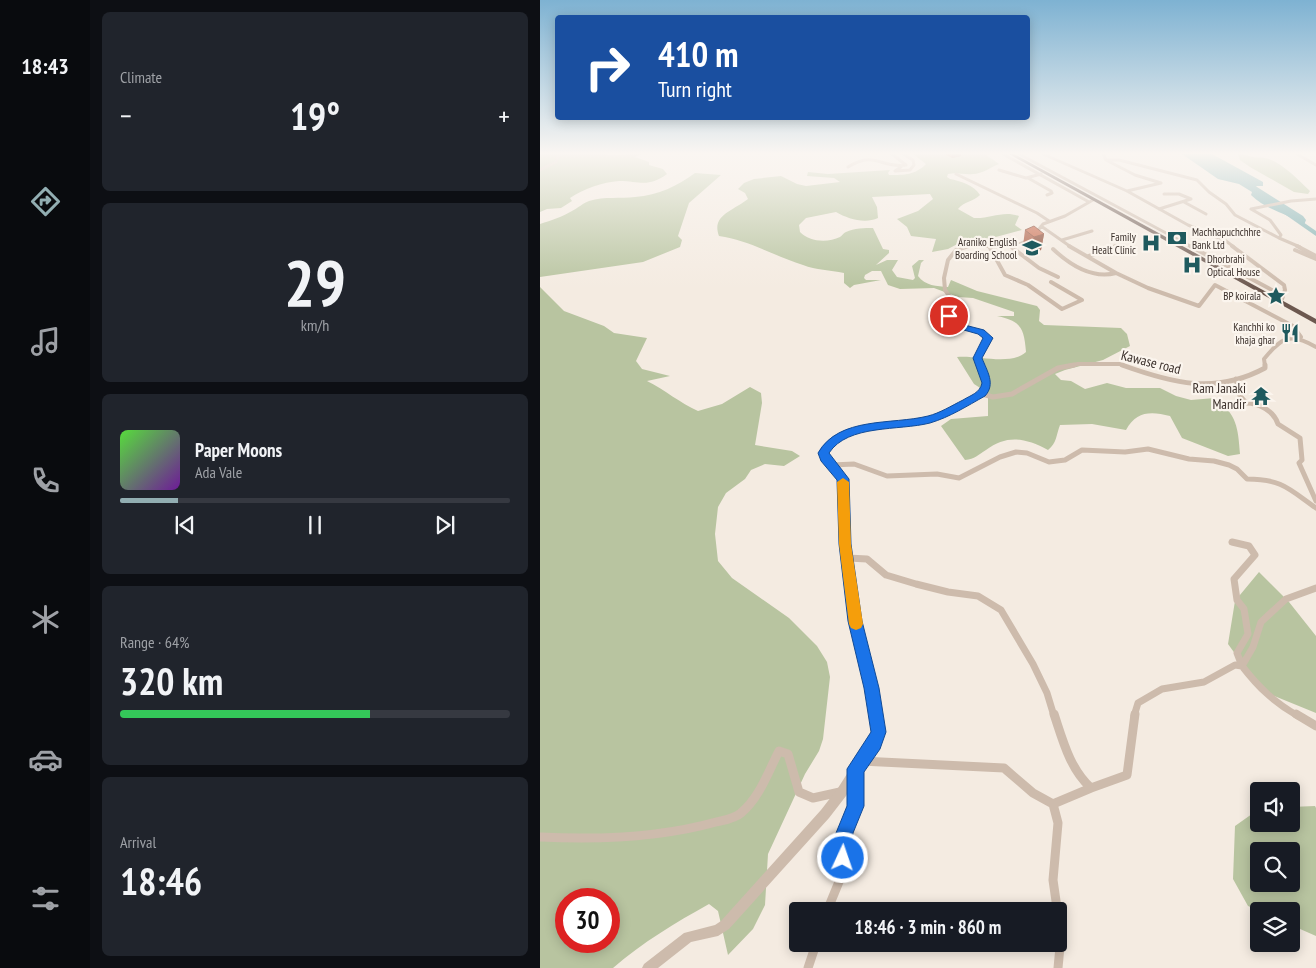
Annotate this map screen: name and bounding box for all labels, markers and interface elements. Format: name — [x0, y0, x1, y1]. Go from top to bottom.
text: 410 m — [658, 31, 739, 77]
icon: right — [575, 35, 640, 100]
text: 18:43 — [21, 52, 69, 80]
text: Climate — [120, 67, 162, 87]
text: Turn right — [658, 75, 732, 103]
text: 19° — [290, 91, 340, 140]
text: − — [120, 97, 132, 134]
text: + — [498, 97, 510, 134]
icon: directions — [28, 184, 63, 219]
place label: Machhapuchchhre Bank Ltd — [1192, 225, 1261, 252]
bank icon: Machhapuchchhre Bank Ltd — [1166, 227, 1188, 249]
place label: Family Healt Clinic — [1092, 230, 1137, 257]
hospital icon: Family Healt Clinic — [1140, 232, 1162, 254]
place label: Araniko English Boarding School — [955, 235, 1017, 262]
school or university icon: Araniko English Boarding School — [1021, 237, 1043, 259]
text: 29 — [284, 240, 346, 324]
place label: Dhorbrahi Optical House — [1207, 252, 1261, 279]
hospital icon: Dhorbrahi Optical House — [1181, 254, 1203, 276]
place icon: BP koirala — [1265, 285, 1287, 307]
place label: BP koirala — [1223, 289, 1261, 303]
pin — [928, 295, 970, 337]
icon: arrive — [935, 302, 963, 330]
text: km/h — [301, 315, 329, 335]
place label: Kanchhi ko khaja ghar — [1233, 320, 1275, 347]
restaurant icon: Kanchhi ko khaja ghar — [1279, 322, 1301, 344]
icon: music — [28, 324, 63, 359]
street label: Kawase road — [1119, 346, 1183, 378]
place label: Ram Janaki Mandir — [1192, 379, 1246, 413]
temple icon: Ram Janaki Mandir — [1250, 385, 1272, 407]
text: Paper Moons — [195, 438, 282, 462]
text: Ada Vale — [195, 462, 242, 482]
icon: phone — [28, 463, 63, 498]
icon: previous — [171, 511, 199, 539]
icon: pause — [301, 511, 329, 539]
icon: next — [431, 511, 459, 539]
icon: climate — [28, 602, 63, 637]
text: Range · 64% — [120, 632, 189, 652]
text: 320 km — [120, 656, 223, 705]
icon: car — [28, 742, 63, 777]
map controls — [1250, 782, 1300, 952]
button: sound — [1250, 782, 1300, 832]
position arrow — [816, 831, 868, 883]
text: Arrival — [120, 832, 156, 852]
button: search — [1250, 842, 1300, 892]
text: 18:46 — [120, 856, 202, 905]
icon: filters — [28, 881, 63, 916]
speed limit sign: 30 — [555, 888, 620, 953]
button: layers — [1250, 902, 1300, 952]
text: 18:46 · 3 min · 860 m — [855, 915, 1001, 939]

